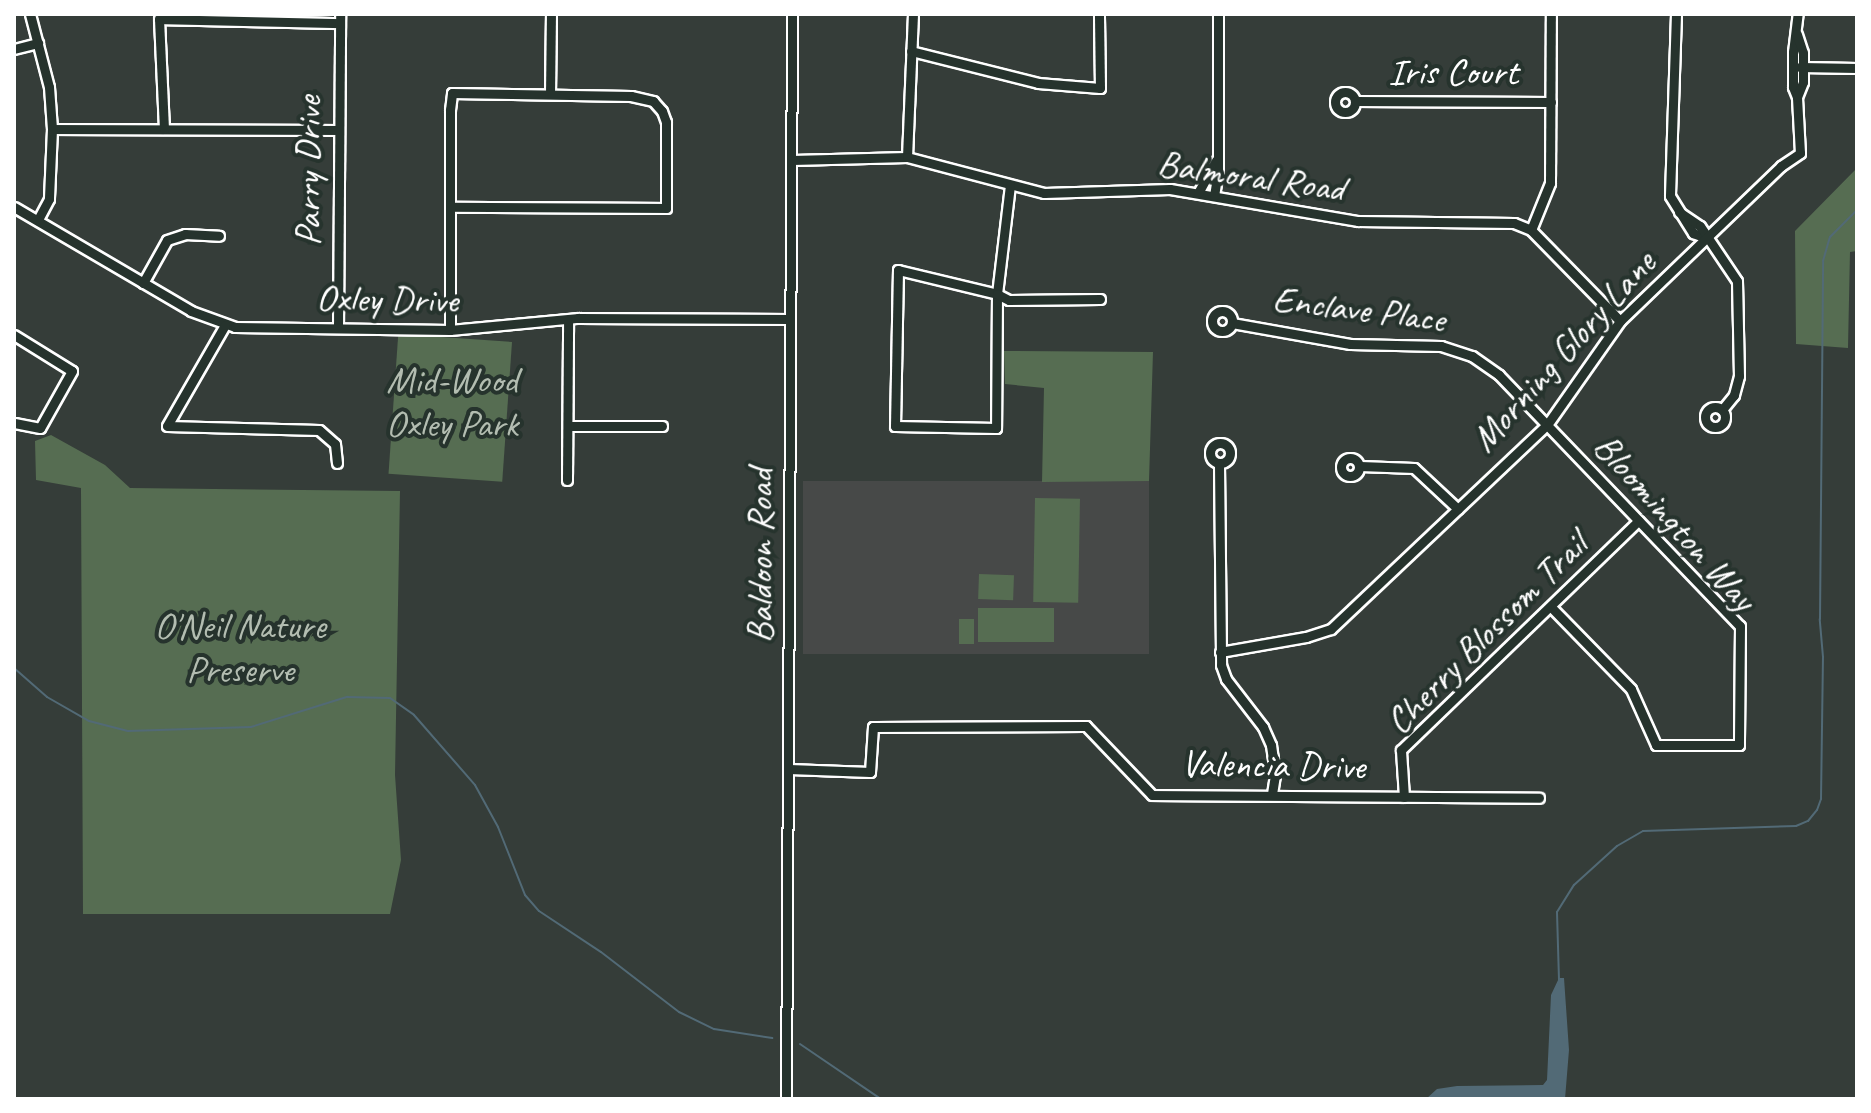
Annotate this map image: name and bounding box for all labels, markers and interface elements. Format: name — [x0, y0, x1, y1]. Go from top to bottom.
street label: Iris Court — [1388, 49, 1518, 95]
street label: Parry Drive — [285, 96, 331, 246]
street label: Balmoral Road — [1155, 140, 1347, 212]
street label: Morning Glory Lane — [1461, 241, 1665, 461]
street label: Oxley Drive — [316, 275, 458, 323]
street label: Enclave Place — [1270, 276, 1448, 342]
park label: Mid-Wood Oxley Park — [385, 357, 519, 446]
street label: Bloomington Way — [1584, 424, 1766, 620]
street label: Baldoon Road — [737, 469, 783, 643]
street label: Cherry Blossom Trail — [1376, 523, 1596, 743]
park label: O'Neil Nature Preserve — [153, 603, 327, 692]
street label: Valencia Drive — [1180, 741, 1366, 789]

